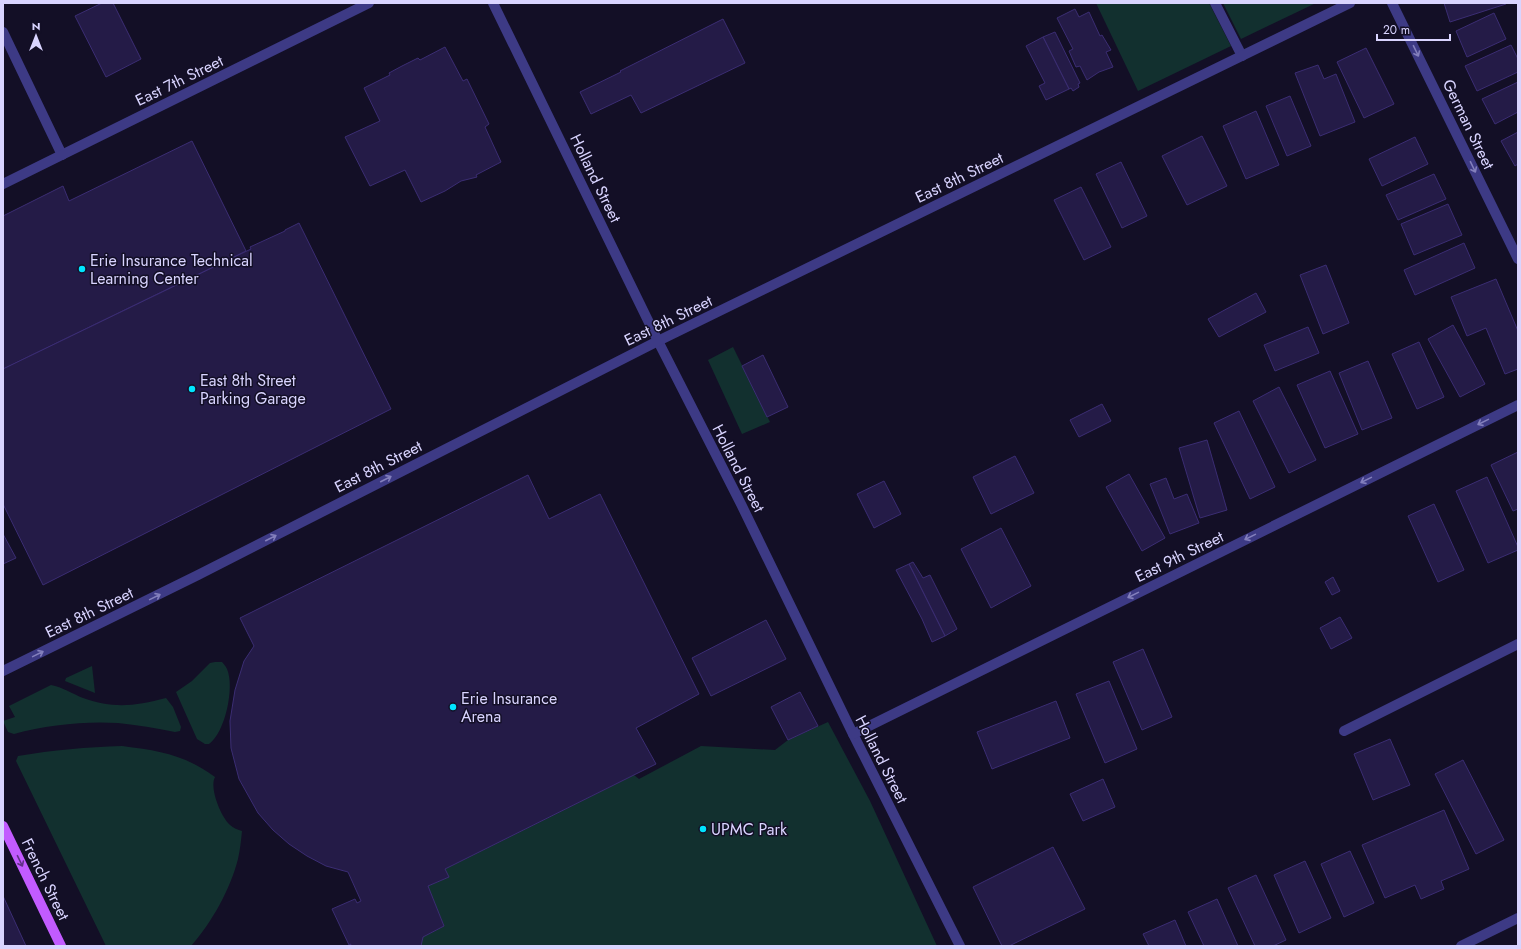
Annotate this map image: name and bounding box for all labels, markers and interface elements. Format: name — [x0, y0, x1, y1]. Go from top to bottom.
north arrow — [16, 16, 56, 56]
scale bar — [1377, 16, 1450, 42]
text: N — [32, 18, 40, 34]
text: 20 m — [1383, 21, 1410, 39]
one-way arrow — [1413, 44, 1420, 56]
street label: East 7th Street — [131, 49, 227, 112]
street label: German Street — [1437, 75, 1500, 173]
street label: Holland Street — [564, 130, 627, 226]
street label: East 8th Street — [911, 146, 1007, 209]
one-way arrow — [1470, 161, 1477, 173]
place label: Erie Insurance Technical Learning Center — [90, 249, 253, 290]
marker: Erie Insurance Technical Learning Center — [77, 264, 87, 274]
street label: East 8th Street — [620, 289, 716, 352]
place label: East 8th Street Parking Garage — [200, 369, 306, 410]
marker: East 8th Street Parking Garage — [187, 384, 197, 394]
one-way arrow — [1477, 419, 1489, 426]
street label: Holland Street — [707, 420, 771, 516]
street label: East 8th Street — [330, 434, 426, 498]
one-way arrow — [380, 475, 392, 482]
one-way arrow — [1361, 477, 1373, 484]
street label: East 9th Street — [1131, 525, 1228, 588]
one-way arrow — [264, 534, 276, 541]
one-way arrow — [1244, 534, 1256, 542]
street label: East 8th Street — [41, 581, 137, 644]
one-way arrow — [1128, 592, 1140, 599]
one-way arrow — [148, 593, 160, 600]
one-way arrow — [32, 650, 44, 657]
place label: Erie Insurance Arena — [461, 687, 557, 728]
marker: Erie Insurance Arena — [448, 702, 458, 712]
street label: Holland Street — [850, 711, 914, 807]
place label: UPMC Park — [711, 818, 788, 841]
marker: UPMC Park — [698, 824, 708, 834]
street label: French Street — [16, 834, 75, 924]
one-way arrow — [17, 854, 24, 866]

